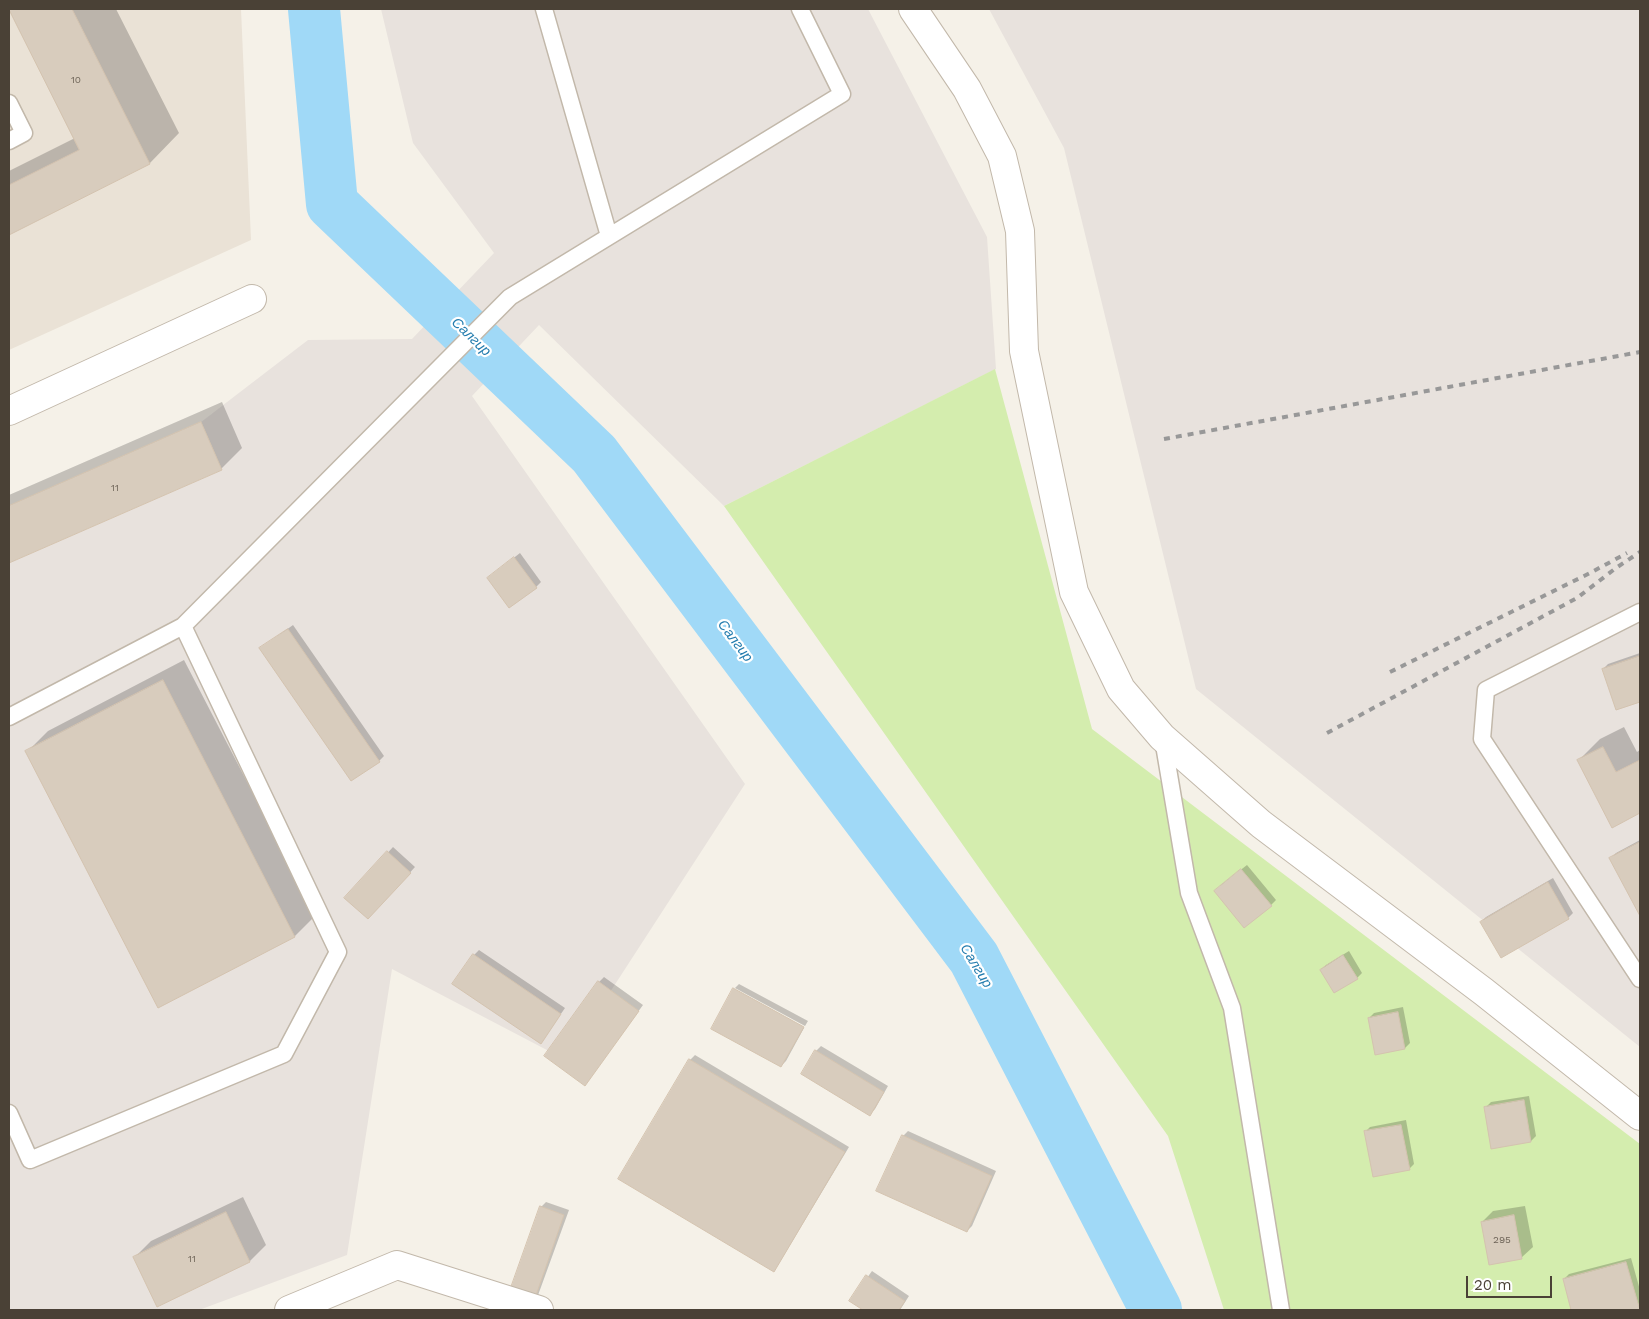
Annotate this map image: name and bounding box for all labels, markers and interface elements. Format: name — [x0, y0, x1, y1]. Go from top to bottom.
house number: 10 — [71, 74, 81, 86]
water label: Салгир — [448, 314, 494, 360]
house number: 11 — [111, 482, 119, 494]
water label: Салгир — [714, 617, 756, 665]
water label: Салгир — [956, 941, 996, 991]
house number: 295 — [1493, 1234, 1511, 1246]
house number: 11 — [188, 1253, 196, 1265]
scale bar — [1469, 1266, 1555, 1298]
text: 20 m — [1474, 1276, 1512, 1294]

